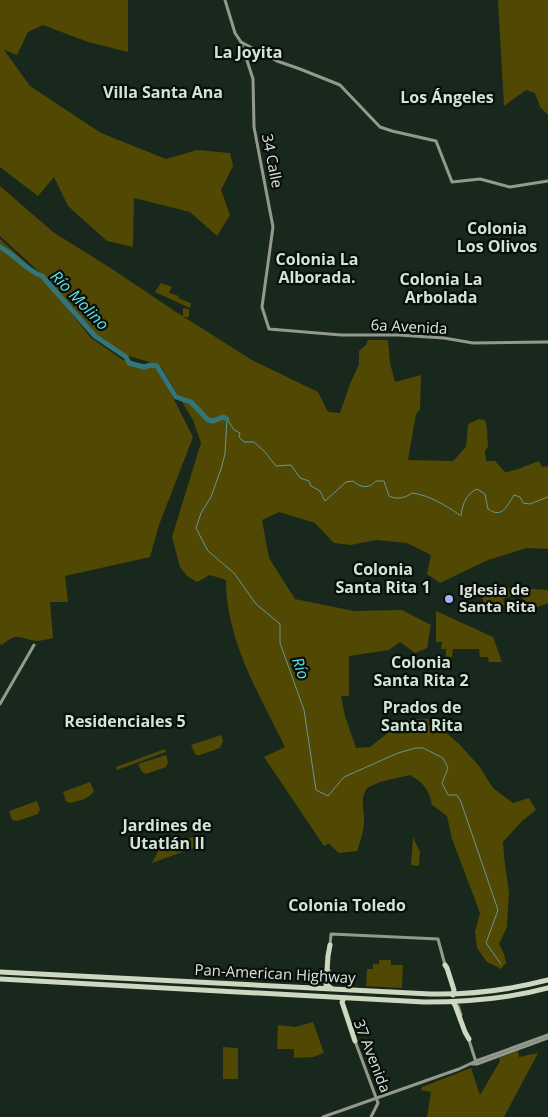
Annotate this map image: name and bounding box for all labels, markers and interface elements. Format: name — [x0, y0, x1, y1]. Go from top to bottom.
district label: La Joyita — [214, 41, 282, 63]
district label: Villa Santa Ana — [103, 81, 223, 103]
district label: Los Ángeles — [400, 86, 494, 108]
street label: 34 Calle — [258, 132, 288, 190]
district label: Colonia Los Olivos — [457, 217, 537, 257]
district label: Colonia La Alborada. — [276, 248, 358, 288]
water label: Río Molino — [46, 265, 114, 335]
district label: Colonia La Arbolada — [400, 268, 482, 308]
street label: 6a Avenida — [370, 314, 448, 338]
district label: Colonia Santa Rita 1 — [335, 558, 431, 598]
place label: Iglesia de Santa Rita — [459, 579, 536, 616]
marker: Iglesia de Santa Rita — [443, 593, 455, 605]
district label: Colonia Santa Rita 2 — [373, 651, 469, 691]
water label: Río — [287, 654, 315, 682]
district label: Prados de Santa Rita — [381, 696, 463, 736]
district label: Residenciales 5 — [64, 710, 186, 732]
district label: Jardines de Utatlán II — [121, 814, 211, 854]
district label: Colonia Toledo — [288, 894, 406, 916]
street label: Pan-American Highway — [194, 959, 357, 987]
street label: 37 Avenida — [350, 1016, 396, 1095]

